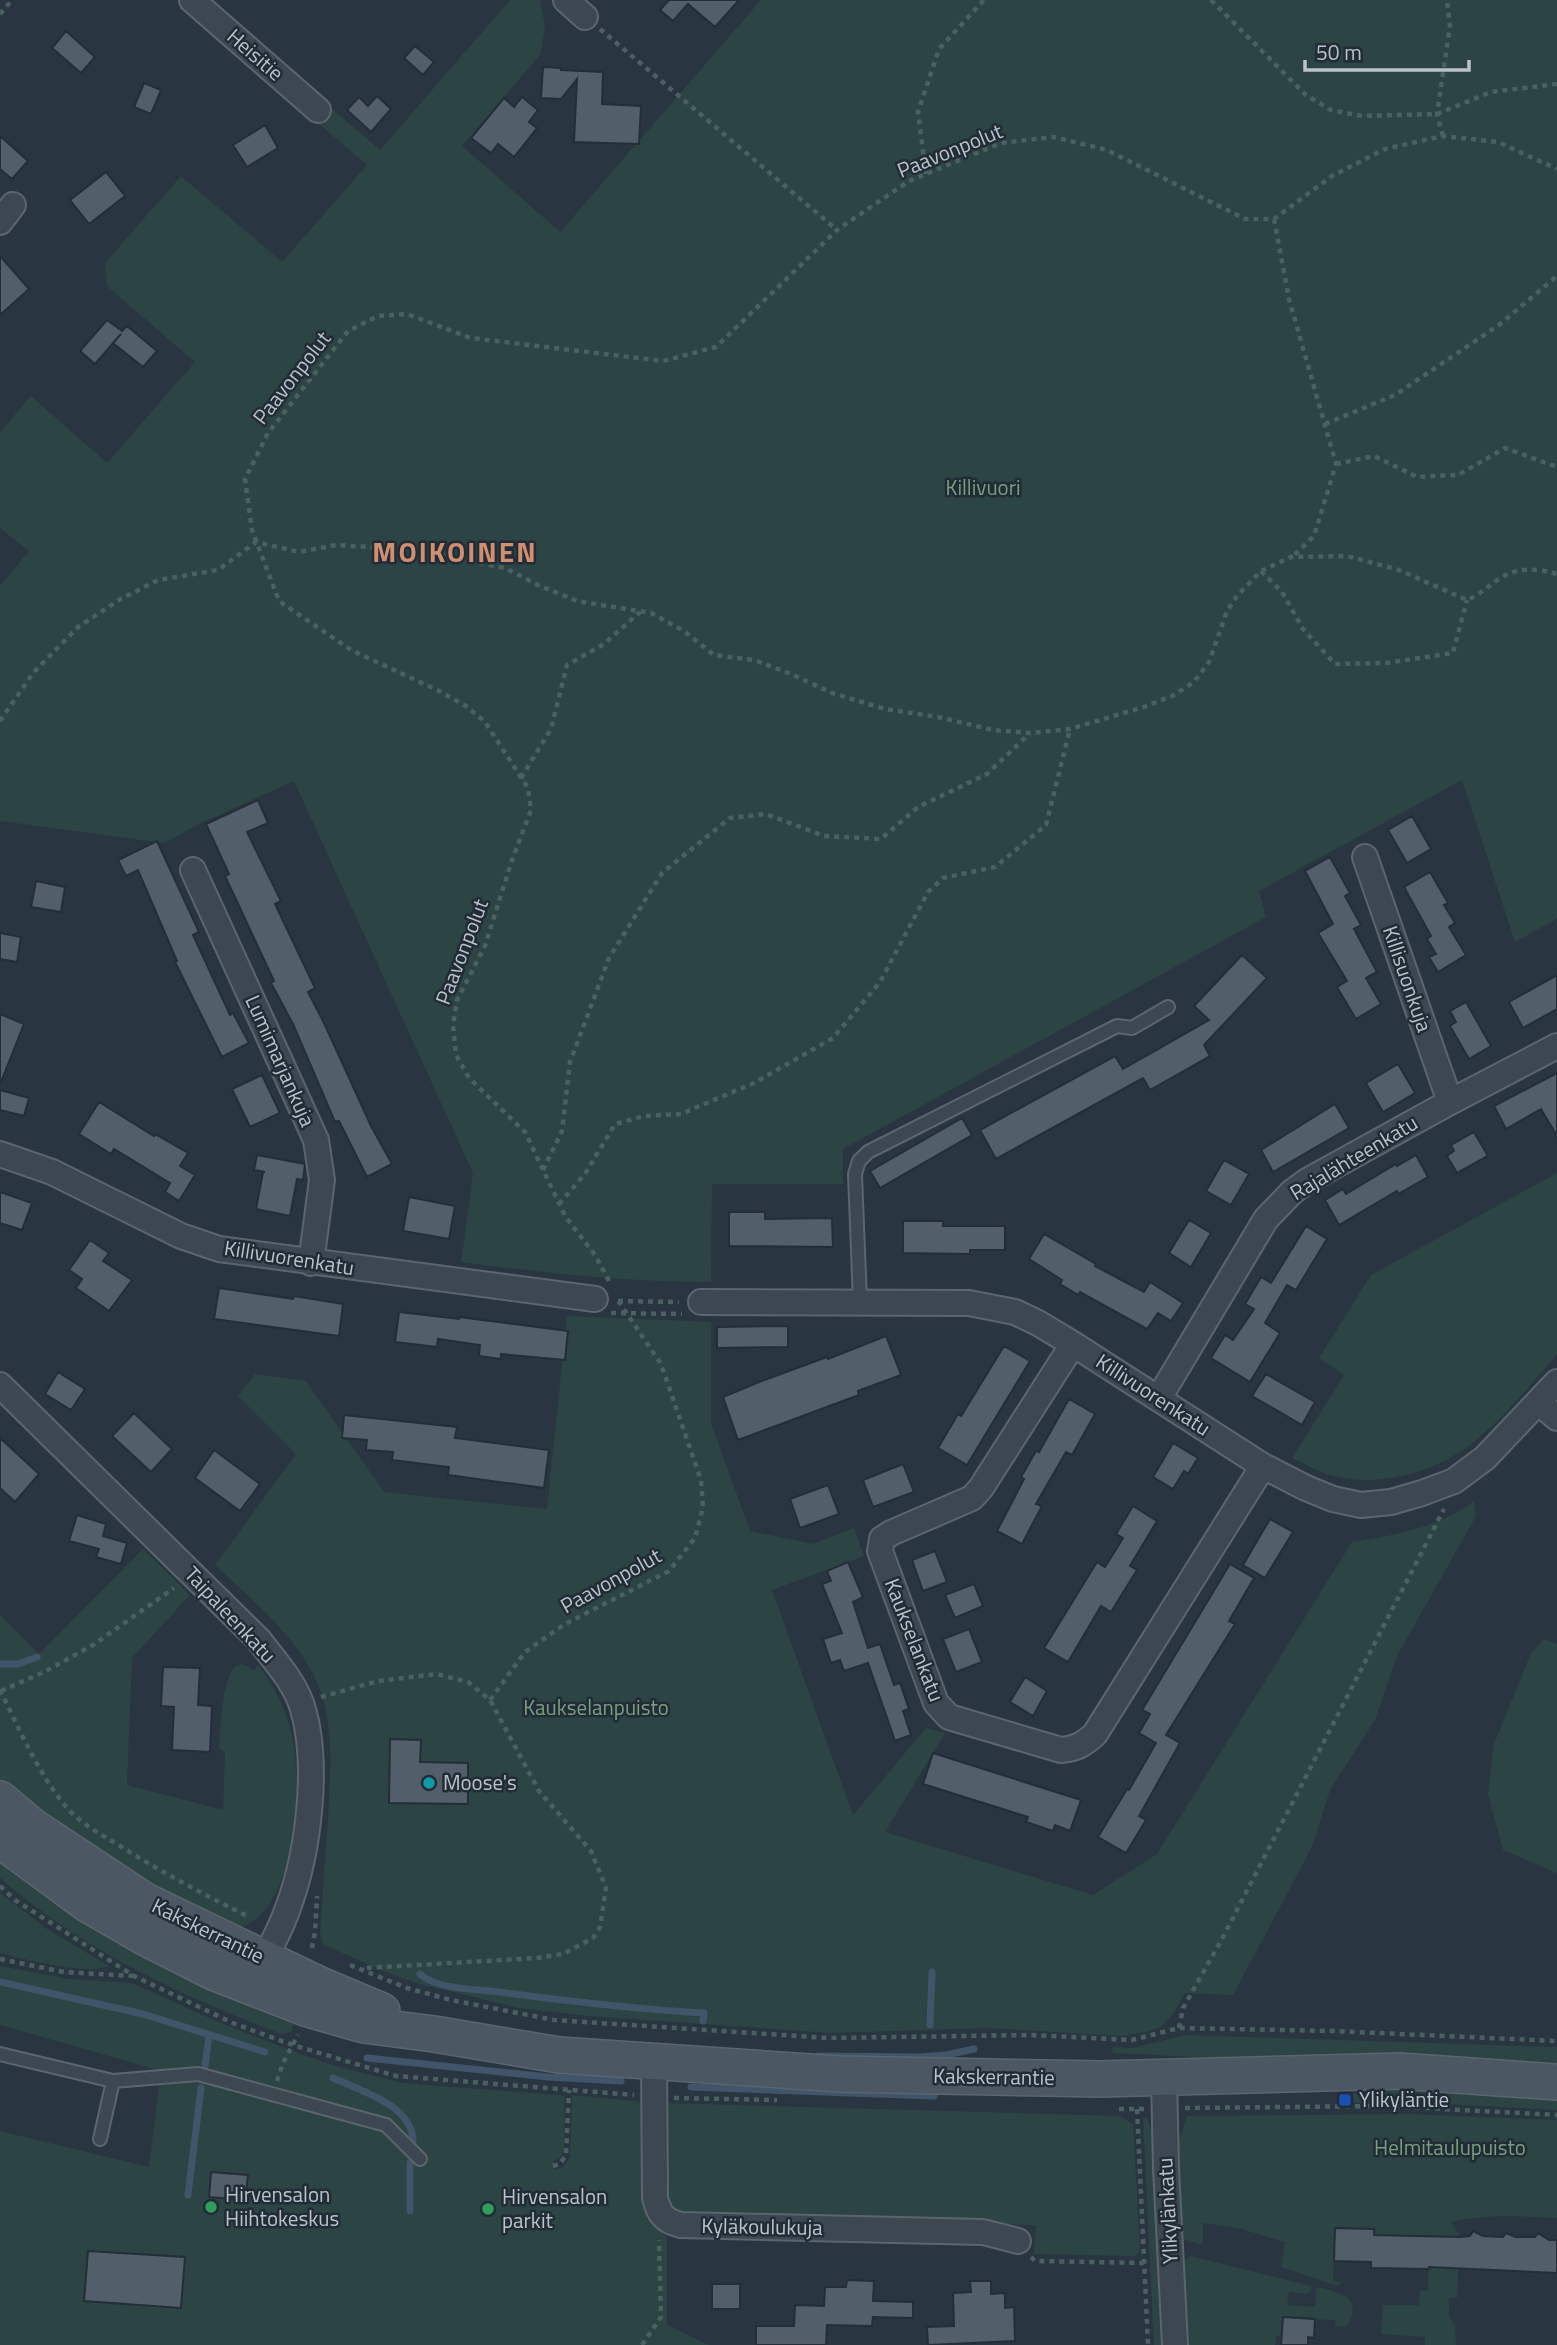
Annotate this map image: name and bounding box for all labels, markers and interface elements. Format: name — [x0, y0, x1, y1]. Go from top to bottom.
street label: Heisitie — [220, 20, 291, 88]
scale bar — [1305, 28, 1470, 72]
text: 50 m — [1316, 36, 1362, 68]
street label: Paavonpolut — [892, 114, 1008, 186]
street label: Paavonpolut — [244, 323, 338, 431]
park label: Killivuori — [945, 471, 1021, 503]
district label: MOIKOINEN — [372, 530, 538, 573]
street label: Paavonpolut — [426, 893, 496, 1009]
street label: Killisuonkuja — [1375, 921, 1441, 1037]
street label: Lumimarjankuja — [238, 990, 324, 1132]
street label: Rajalähteenkatu — [1284, 1106, 1423, 1208]
street label: Killivuorenkatu — [222, 1231, 356, 1283]
street label: Killivuorenkatu — [1090, 1345, 1217, 1443]
street label: Paavonpolut — [554, 1539, 667, 1621]
street label: Taipaleenkatu — [177, 1559, 284, 1670]
street label: Kaukselankatu — [877, 1573, 953, 1706]
park label: Kaukselanpuisto — [523, 1691, 669, 1723]
place label: Moose's — [443, 1766, 517, 1798]
marker: Moose's — [421, 1775, 437, 1791]
street label: Kakskerrantie — [147, 1889, 270, 1971]
street label: Kakskerrantie — [933, 2059, 1055, 2093]
place label: Ylikyläntie — [1359, 2083, 1449, 2115]
marker: Ylikyläntie — [1337, 2092, 1353, 2108]
park label: Helmitaulupuisto — [1374, 2131, 1526, 2163]
street label: Ylikylänkatu — [1148, 2157, 1186, 2265]
place label: Hirvensalon Hiihtokeskus — [225, 2178, 339, 2234]
place label: Hirvensalon parkit — [502, 2180, 607, 2236]
marker: Hirvensalon Hiihtokeskus — [203, 2199, 219, 2215]
marker: Hirvensalon parkit — [480, 2201, 496, 2217]
street label: Kyläkoulukuja — [701, 2209, 823, 2243]

